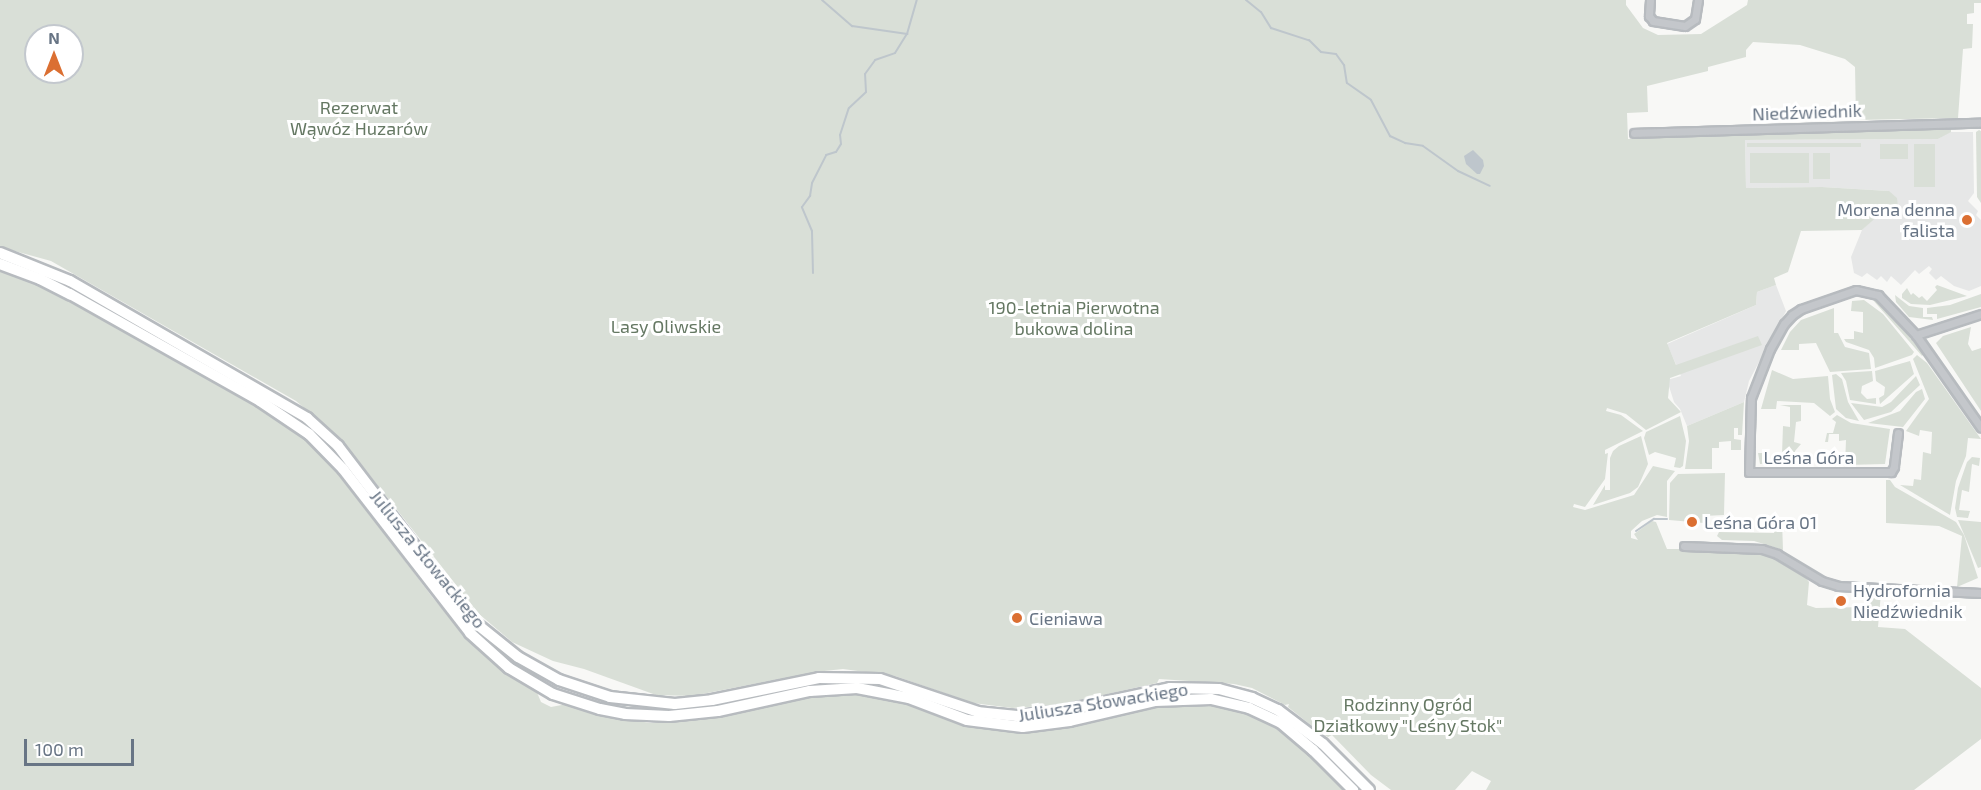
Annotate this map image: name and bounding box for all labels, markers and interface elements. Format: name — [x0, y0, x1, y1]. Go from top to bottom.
north arrow — [24, 24, 84, 84]
text: N — [48, 28, 60, 47]
park label: Rezerwat Wąwóz Huzarów — [290, 97, 428, 140]
street label: Niedźwiednik — [1752, 99, 1862, 125]
place label: Morena denna falista — [1837, 199, 1955, 242]
marker: Morena denna falista — [1960, 213, 1974, 227]
park label: 190-letnia Pierwotna bukowa dolina — [988, 297, 1160, 340]
park label: Lasy Oliwskie — [611, 315, 721, 337]
street label: Leśna Góra — [1763, 446, 1855, 468]
street label: Juliusza Słowackiego — [366, 485, 490, 633]
place label: Leśna Góra 01 — [1704, 511, 1817, 533]
marker: Leśna Góra 01 — [1685, 515, 1699, 529]
place label: Hydrofornia Niedźwiednik — [1853, 580, 1963, 622]
marker: Hydrofornia Niedźwiednik — [1834, 594, 1848, 608]
place label: Cieniawa — [1029, 607, 1103, 629]
marker: Cieniawa — [1010, 611, 1024, 625]
street label: Juliusza Słowackiego — [1016, 678, 1190, 726]
park label: Rodzinny Ogród Działkowy "Leśny Stok" — [1313, 694, 1503, 736]
scale bar — [27, 727, 136, 765]
text: 100 m — [35, 738, 84, 760]

